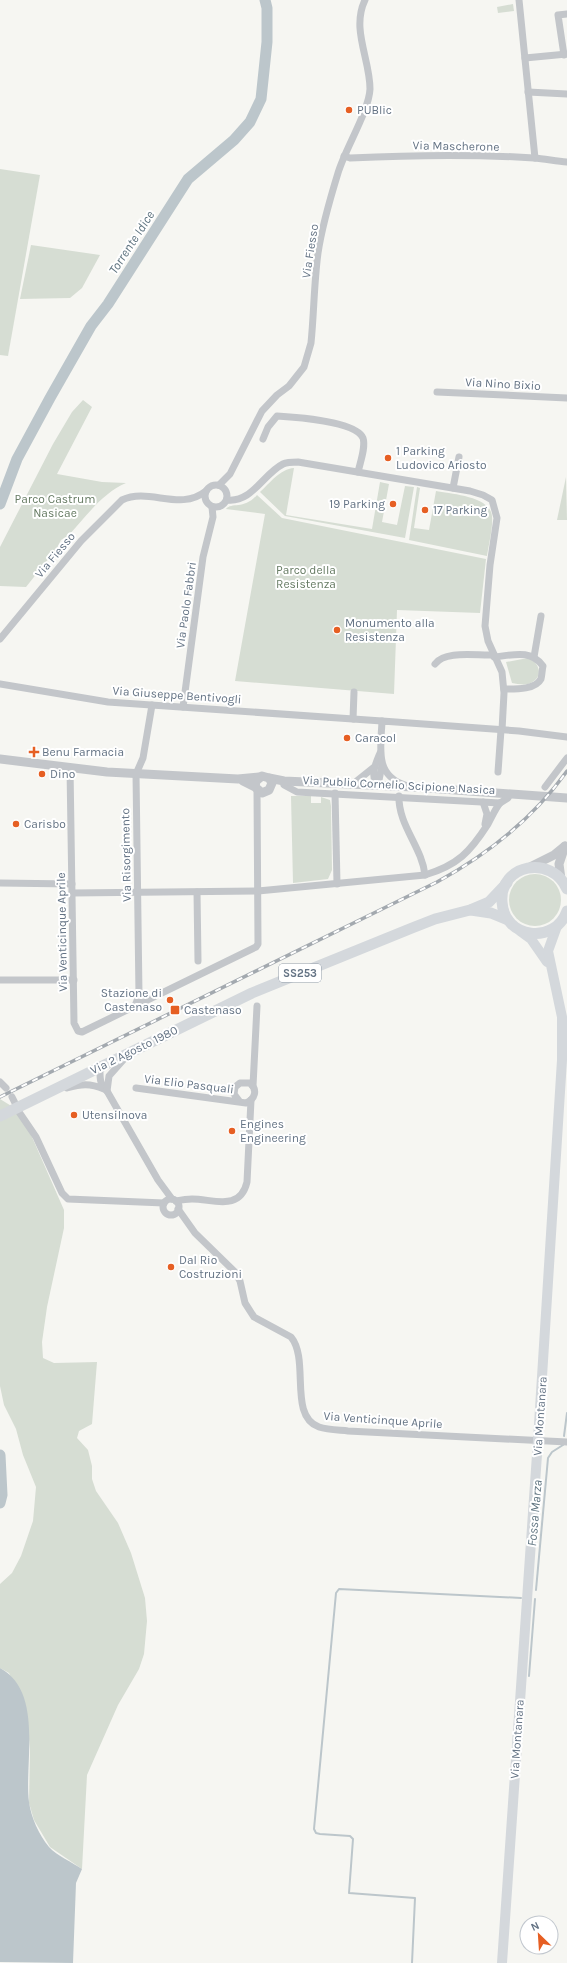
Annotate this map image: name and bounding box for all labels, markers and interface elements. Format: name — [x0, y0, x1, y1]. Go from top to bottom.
place label: PUBlic — [357, 103, 392, 117]
marker: PUBlic — [344, 105, 354, 115]
street label: Via Mascherone — [413, 138, 499, 154]
water label: Torrente Idice — [105, 208, 157, 277]
street label: Via Fiesso — [299, 223, 321, 279]
street label: Via Nino Bixio — [465, 375, 541, 393]
place label: 1 Parking Ludovico Ariosto — [396, 444, 487, 472]
marker: 1 Parking Ludovico Ariosto — [383, 453, 393, 463]
park label: Parco Castrum Nasicae — [15, 492, 95, 520]
place label: 19 Parking — [329, 497, 385, 511]
marker: 19 Parking — [388, 499, 398, 509]
place label: 17 Parking — [433, 503, 488, 517]
marker: 17 Parking — [420, 505, 430, 515]
street label: Via Fiesso — [32, 529, 78, 581]
street label: Via Paolo Fabbri — [173, 561, 199, 649]
park label: Parco della Resistenza — [276, 563, 336, 591]
place label: Monumento alla Resistenza — [345, 616, 435, 644]
marker: Monumento alla Resistenza — [332, 625, 342, 635]
street label: Via Giuseppe Bentivogli — [112, 684, 242, 706]
place label: Caracol — [355, 731, 396, 745]
marker: Caracol — [342, 733, 352, 743]
place label: Benu Farmacia — [42, 745, 124, 759]
marker: Benu Farmacia — [29, 747, 39, 757]
place label: Dino — [50, 767, 75, 781]
marker: Dino — [37, 769, 47, 779]
street label: Via Publio Cornelio Scipione Nasica — [302, 773, 496, 797]
street label: Via Risorgimento — [118, 808, 134, 902]
place label: Carisbo — [24, 817, 66, 831]
marker: Carisbo — [11, 819, 21, 829]
street label: Via Venticinque Aprile — [54, 872, 70, 992]
road number: SS253 — [279, 964, 321, 982]
place label: Stazione di Castenaso — [101, 986, 162, 1014]
marker: Stazione di Castenaso — [165, 995, 175, 1005]
place label: Castenaso — [184, 1003, 242, 1017]
marker: Castenaso — [169, 1004, 181, 1016]
street label: Via 2 Agosto 1980 — [88, 1023, 180, 1077]
street label: Via Elio Pasquali — [143, 1072, 235, 1096]
place label: Utensilnova — [82, 1108, 147, 1122]
marker: Utensilnova — [69, 1110, 79, 1120]
place label: Engines Engineering — [240, 1117, 306, 1145]
marker: Engines Engineering — [227, 1126, 237, 1136]
place label: Dal Rio Costruzioni — [179, 1253, 242, 1281]
marker: Dal Rio Costruzioni — [166, 1262, 176, 1272]
street label: Via Montanara — [530, 1376, 550, 1456]
street label: Via Venticinque Aprile — [323, 1409, 443, 1431]
water label: Fossa Marza — [524, 1479, 545, 1547]
street label: Via Montanara — [507, 1699, 527, 1779]
north arrow — [519, 1915, 559, 1955]
text: N — [529, 1919, 541, 1934]

